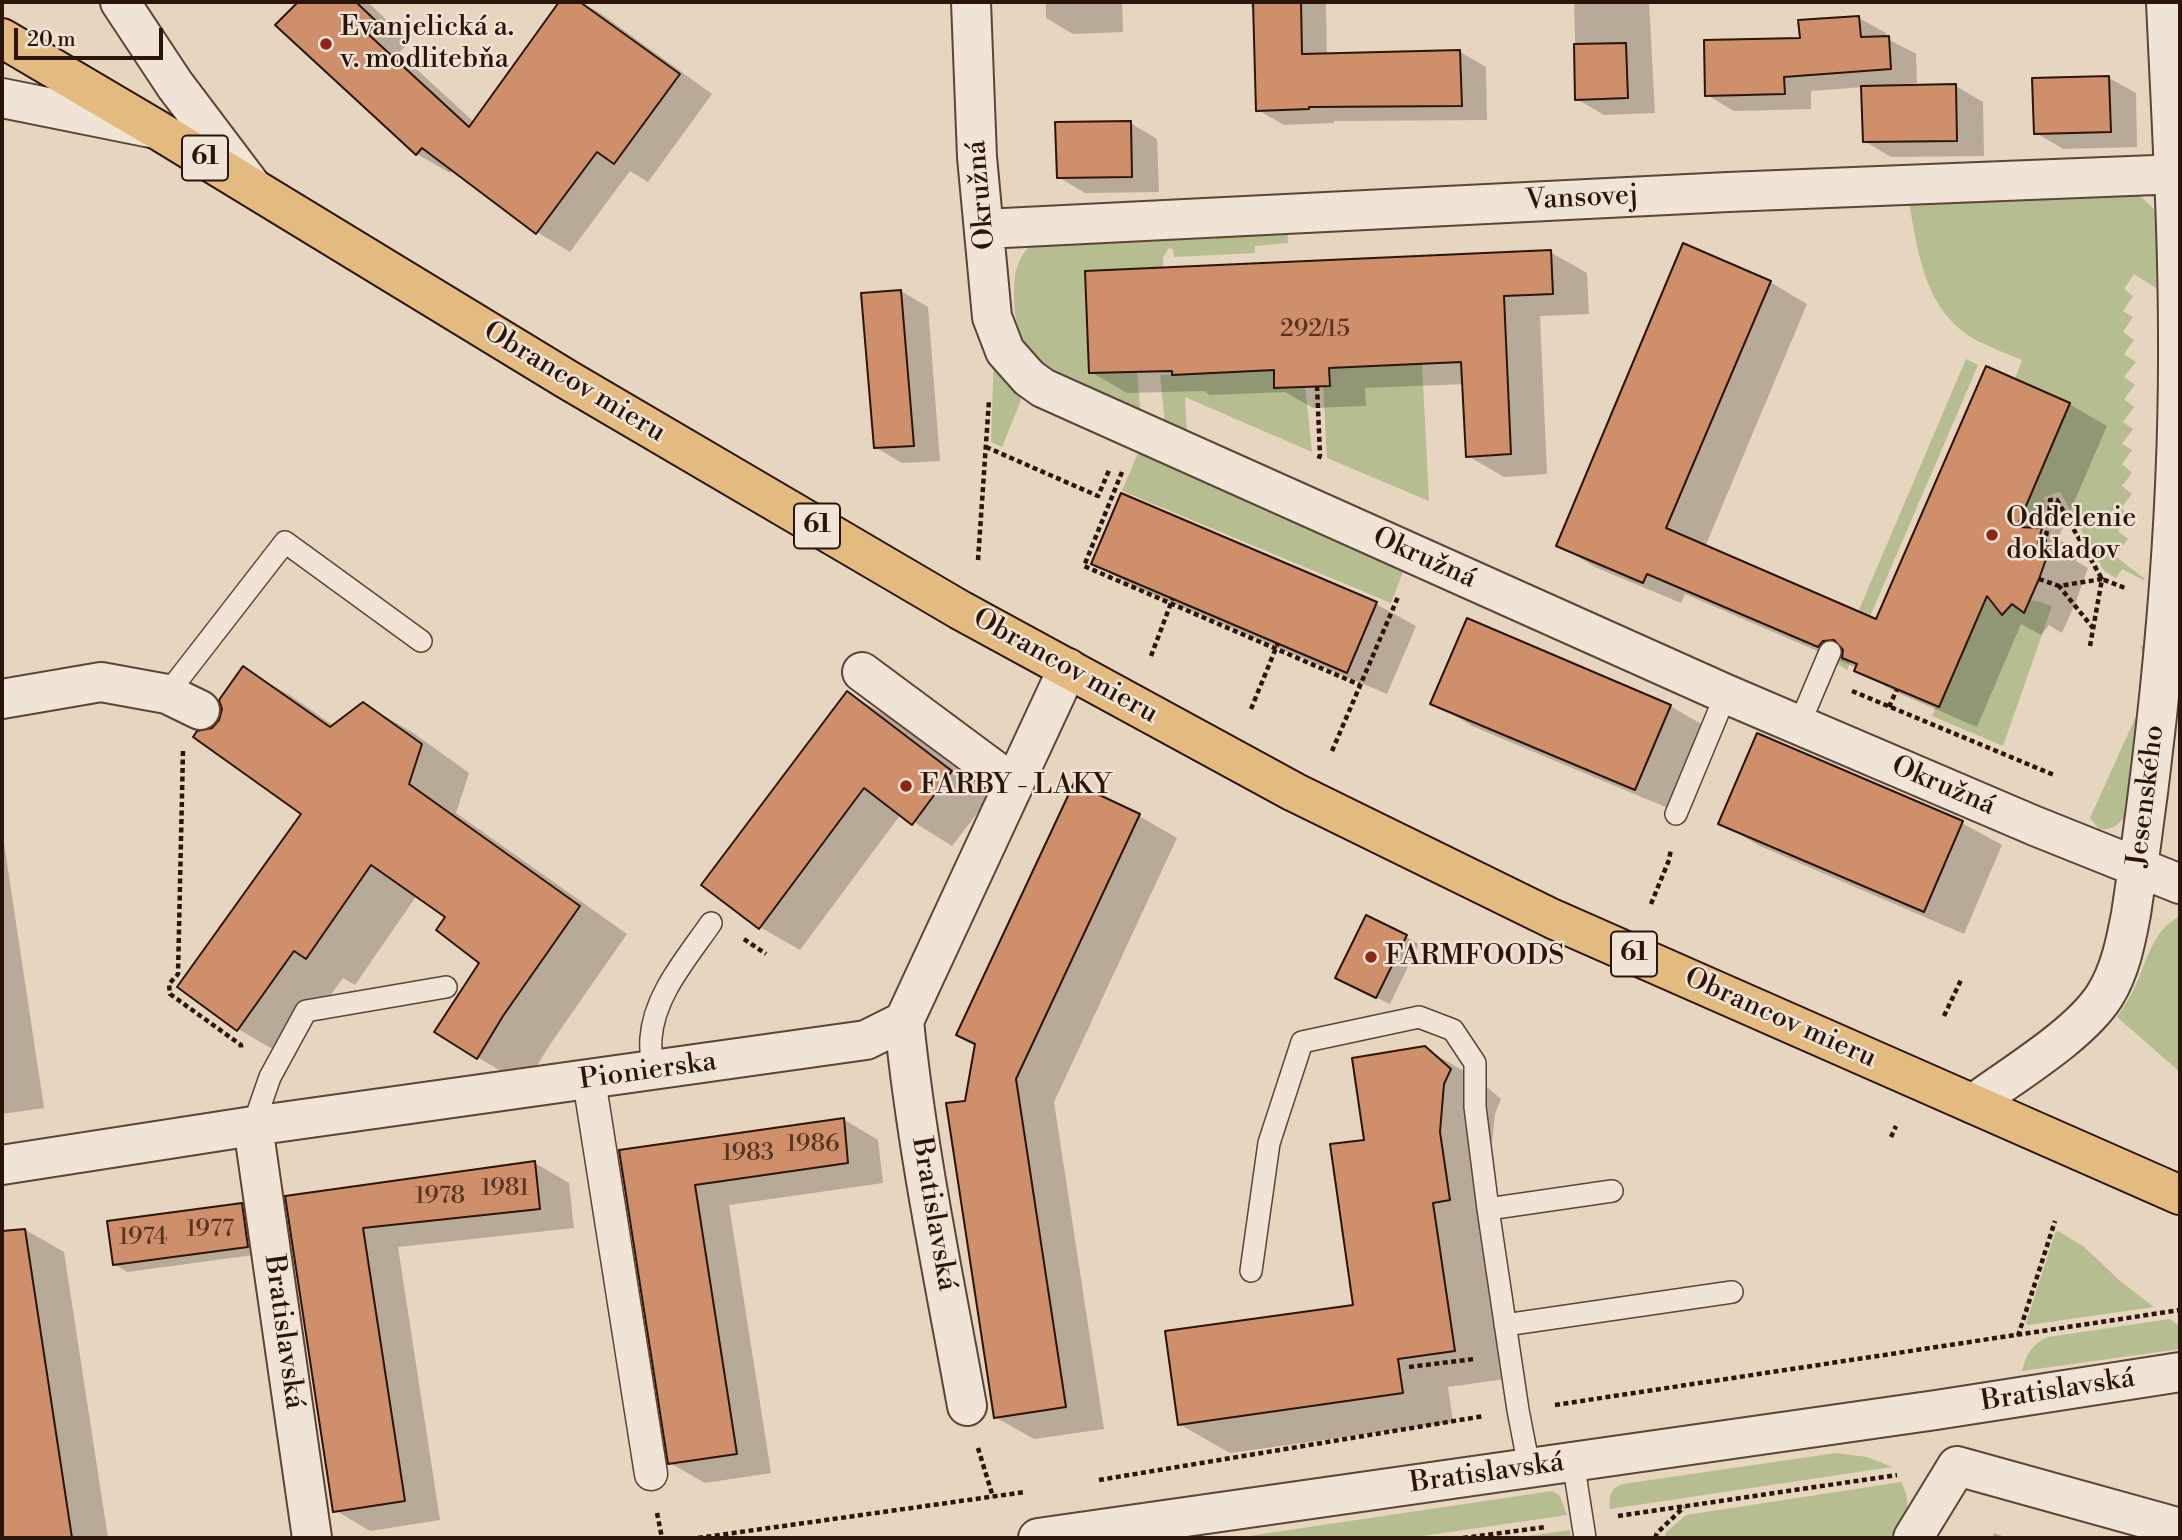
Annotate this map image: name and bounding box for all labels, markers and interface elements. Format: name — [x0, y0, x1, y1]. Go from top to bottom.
place label: Evanjelická a. v. modlitebňa — [340, 11, 514, 77]
scale bar — [18, 14, 166, 58]
text: 20 m — [27, 27, 76, 53]
marker: Evanjelická a. v. modlitebňa — [318, 36, 334, 52]
road number: 61 — [182, 136, 228, 181]
street label: Okružná — [960, 139, 1004, 251]
street label: Vansovej — [1525, 179, 1639, 219]
street label: Obrancov mieru — [477, 315, 671, 451]
house number: 292/15 — [1280, 316, 1350, 344]
place label: Oddelenie dokladov — [2006, 502, 2136, 568]
road number: 61 — [794, 504, 840, 548]
street label: Okružná — [1367, 521, 1481, 597]
marker: Oddelenie dokladov — [1984, 527, 2000, 543]
street label: Obrancov mieru — [967, 602, 1163, 732]
street label: Jesenského — [2122, 723, 2172, 869]
street label: Okružná — [1886, 750, 2000, 824]
place label: FARBY - LAKY — [920, 769, 1111, 803]
marker: FARBY - LAKY — [898, 778, 914, 794]
road number: 61 — [1611, 931, 1657, 976]
place label: FARMFOODS — [1385, 940, 1564, 974]
marker: FARMFOODS — [1363, 949, 1379, 965]
street label: Obrancov mieru — [1679, 962, 1881, 1076]
street label: Pionierska — [577, 1046, 719, 1098]
house number: 1986 — [786, 1131, 840, 1159]
street label: Bratislavská — [903, 1135, 963, 1293]
house number: 1983 — [722, 1140, 774, 1168]
house number: 1981 — [481, 1175, 529, 1203]
house number: 1978 — [415, 1183, 465, 1211]
house number: 1977 — [186, 1216, 234, 1244]
house number: 1974 — [118, 1224, 168, 1252]
street label: Bratislavská — [256, 1253, 310, 1411]
street label: Bratislavská — [1979, 1362, 2137, 1420]
street label: Bratislavská — [1408, 1447, 1566, 1501]

